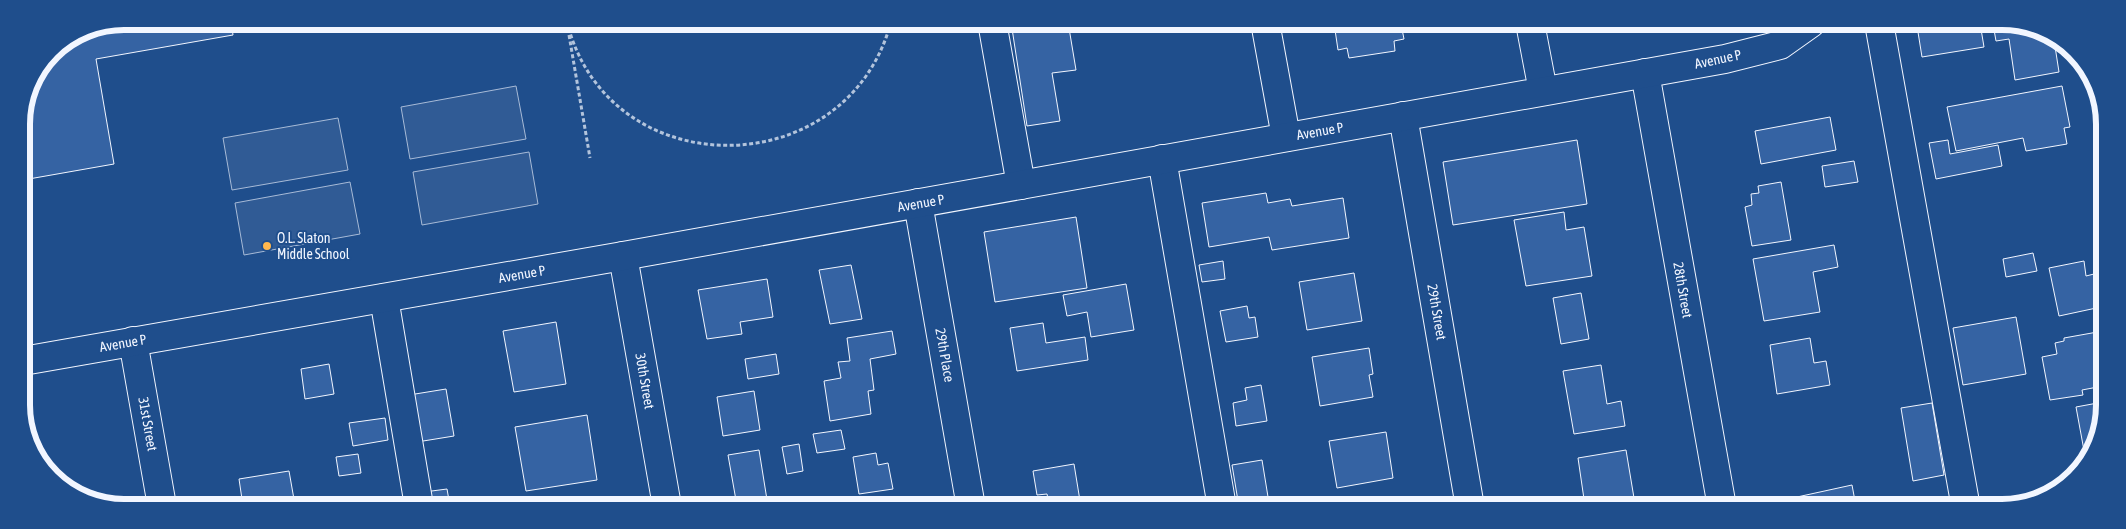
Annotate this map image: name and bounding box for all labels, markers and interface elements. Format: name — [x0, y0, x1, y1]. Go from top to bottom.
street label: Avenue P — [1693, 46, 1743, 72]
street label: Avenue P — [1295, 119, 1345, 143]
street label: Avenue P — [896, 191, 946, 215]
place label: O.L. Slaton Middle School — [277, 230, 350, 262]
marker: O.L. Slaton Middle School — [261, 240, 273, 252]
street label: 28th Street — [1670, 261, 1696, 319]
street label: Avenue P — [497, 262, 547, 286]
street label: 29th Street — [1424, 283, 1450, 341]
street label: 29th Place — [932, 327, 958, 383]
street label: Avenue P — [98, 331, 148, 355]
street label: 30th Street — [632, 352, 658, 410]
street label: 31st Street — [135, 396, 161, 452]

